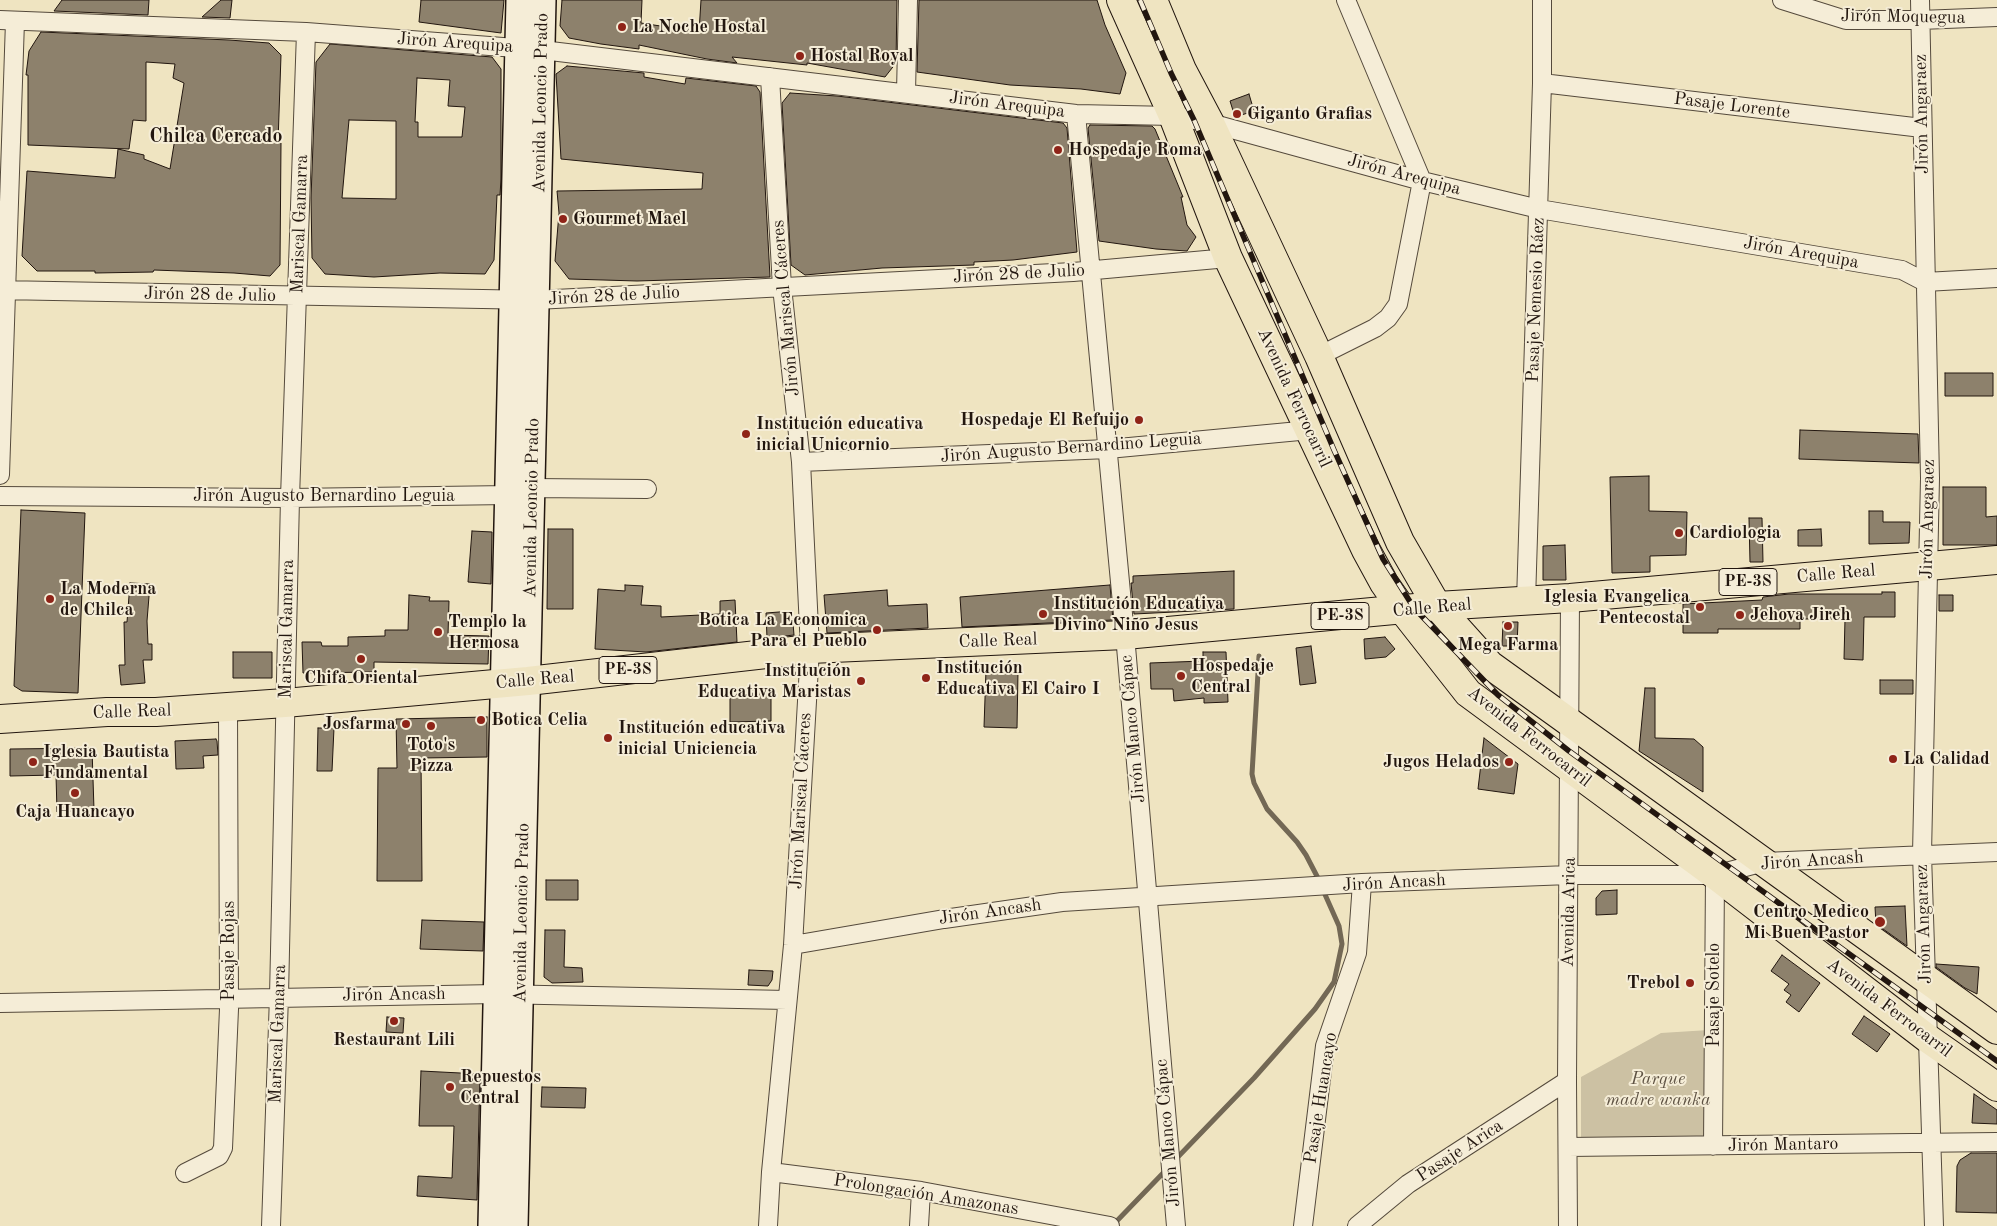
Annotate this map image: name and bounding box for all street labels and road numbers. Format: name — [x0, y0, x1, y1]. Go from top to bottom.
street label: Jirón Moquegua — [1840, 5, 1966, 29]
street label: Avenida Leoncio Prado — [529, 13, 553, 193]
street label: Jirón Arequipa — [396, 28, 514, 58]
street label: Jirón Angaraez — [1910, 54, 1934, 174]
street label: Jirón Arequipa — [948, 87, 1066, 123]
street label: Pasaje Lorente — [1673, 88, 1791, 124]
street label: Jirón Arequipa — [1345, 149, 1463, 201]
street label: Mariscal Gamarra — [287, 154, 313, 294]
street label: Pasaje Nemesio Ráez — [1522, 217, 1550, 383]
street label: Jirón Mariscal Cáceres — [768, 219, 804, 397]
street label: Jirón Arequipa — [1742, 232, 1860, 274]
street label: Jirón 28 de Julio — [952, 260, 1086, 288]
street label: Jirón 28 de Julio — [547, 282, 681, 310]
street label: Jirón 28 de Julio — [144, 283, 276, 307]
street label: Avenida Ferrocarril — [1252, 325, 1336, 471]
street label: Avenida Leoncio Prado — [520, 418, 544, 598]
street label: Jirón Augusto Bernardino Leguia — [940, 428, 1202, 468]
street label: Jirón Angaraez — [1916, 459, 1940, 579]
street label: Jirón Augusto Bernardino Leguia — [193, 485, 455, 507]
street label: Mariscal Gamarra — [275, 559, 299, 699]
street label: Calle Real — [1796, 560, 1876, 588]
road number: PE-3S — [1719, 568, 1777, 596]
street label: Calle Real — [1392, 594, 1472, 622]
road number: PE-3S — [1311, 602, 1369, 630]
street label: Calle Real — [958, 629, 1038, 653]
street label: Jirón Manco Cápac — [1116, 654, 1150, 804]
road number: PE-3S — [599, 656, 657, 684]
street label: Calle Real — [495, 666, 575, 694]
street label: Avenida Ferrocarril — [1463, 682, 1595, 792]
street label: Calle Real — [92, 700, 172, 724]
street label: Jirón Mariscal Cáceres — [786, 712, 816, 890]
street label: Avenida Leoncio Prado — [510, 823, 534, 1003]
street label: Jirón Ancash — [1760, 847, 1864, 875]
street label: Avenida Arica — [1557, 857, 1581, 967]
street label: Jirón Angaraez — [1911, 864, 1937, 984]
street label: Jirón Ancash — [1342, 870, 1446, 896]
street label: Jirón Ancash — [937, 894, 1043, 930]
street label: Pasaje Rojas — [218, 901, 240, 1001]
street label: Pasaje Sotelo — [1703, 943, 1725, 1047]
street label: Avenida Ferrocarril — [1822, 954, 1956, 1062]
street label: Mariscal Gamarra — [265, 964, 291, 1104]
street label: Jirón Ancash — [342, 983, 446, 1007]
street label: Pasaje Huancayo — [1300, 1031, 1342, 1165]
street label: Jirón Manco Cápac — [1151, 1058, 1185, 1208]
street label: Pasaje Arica — [1413, 1115, 1507, 1187]
street label: Jirón Mantaro — [1727, 1133, 1839, 1157]
street label: Prolongación Amazonas — [832, 1170, 1020, 1220]

